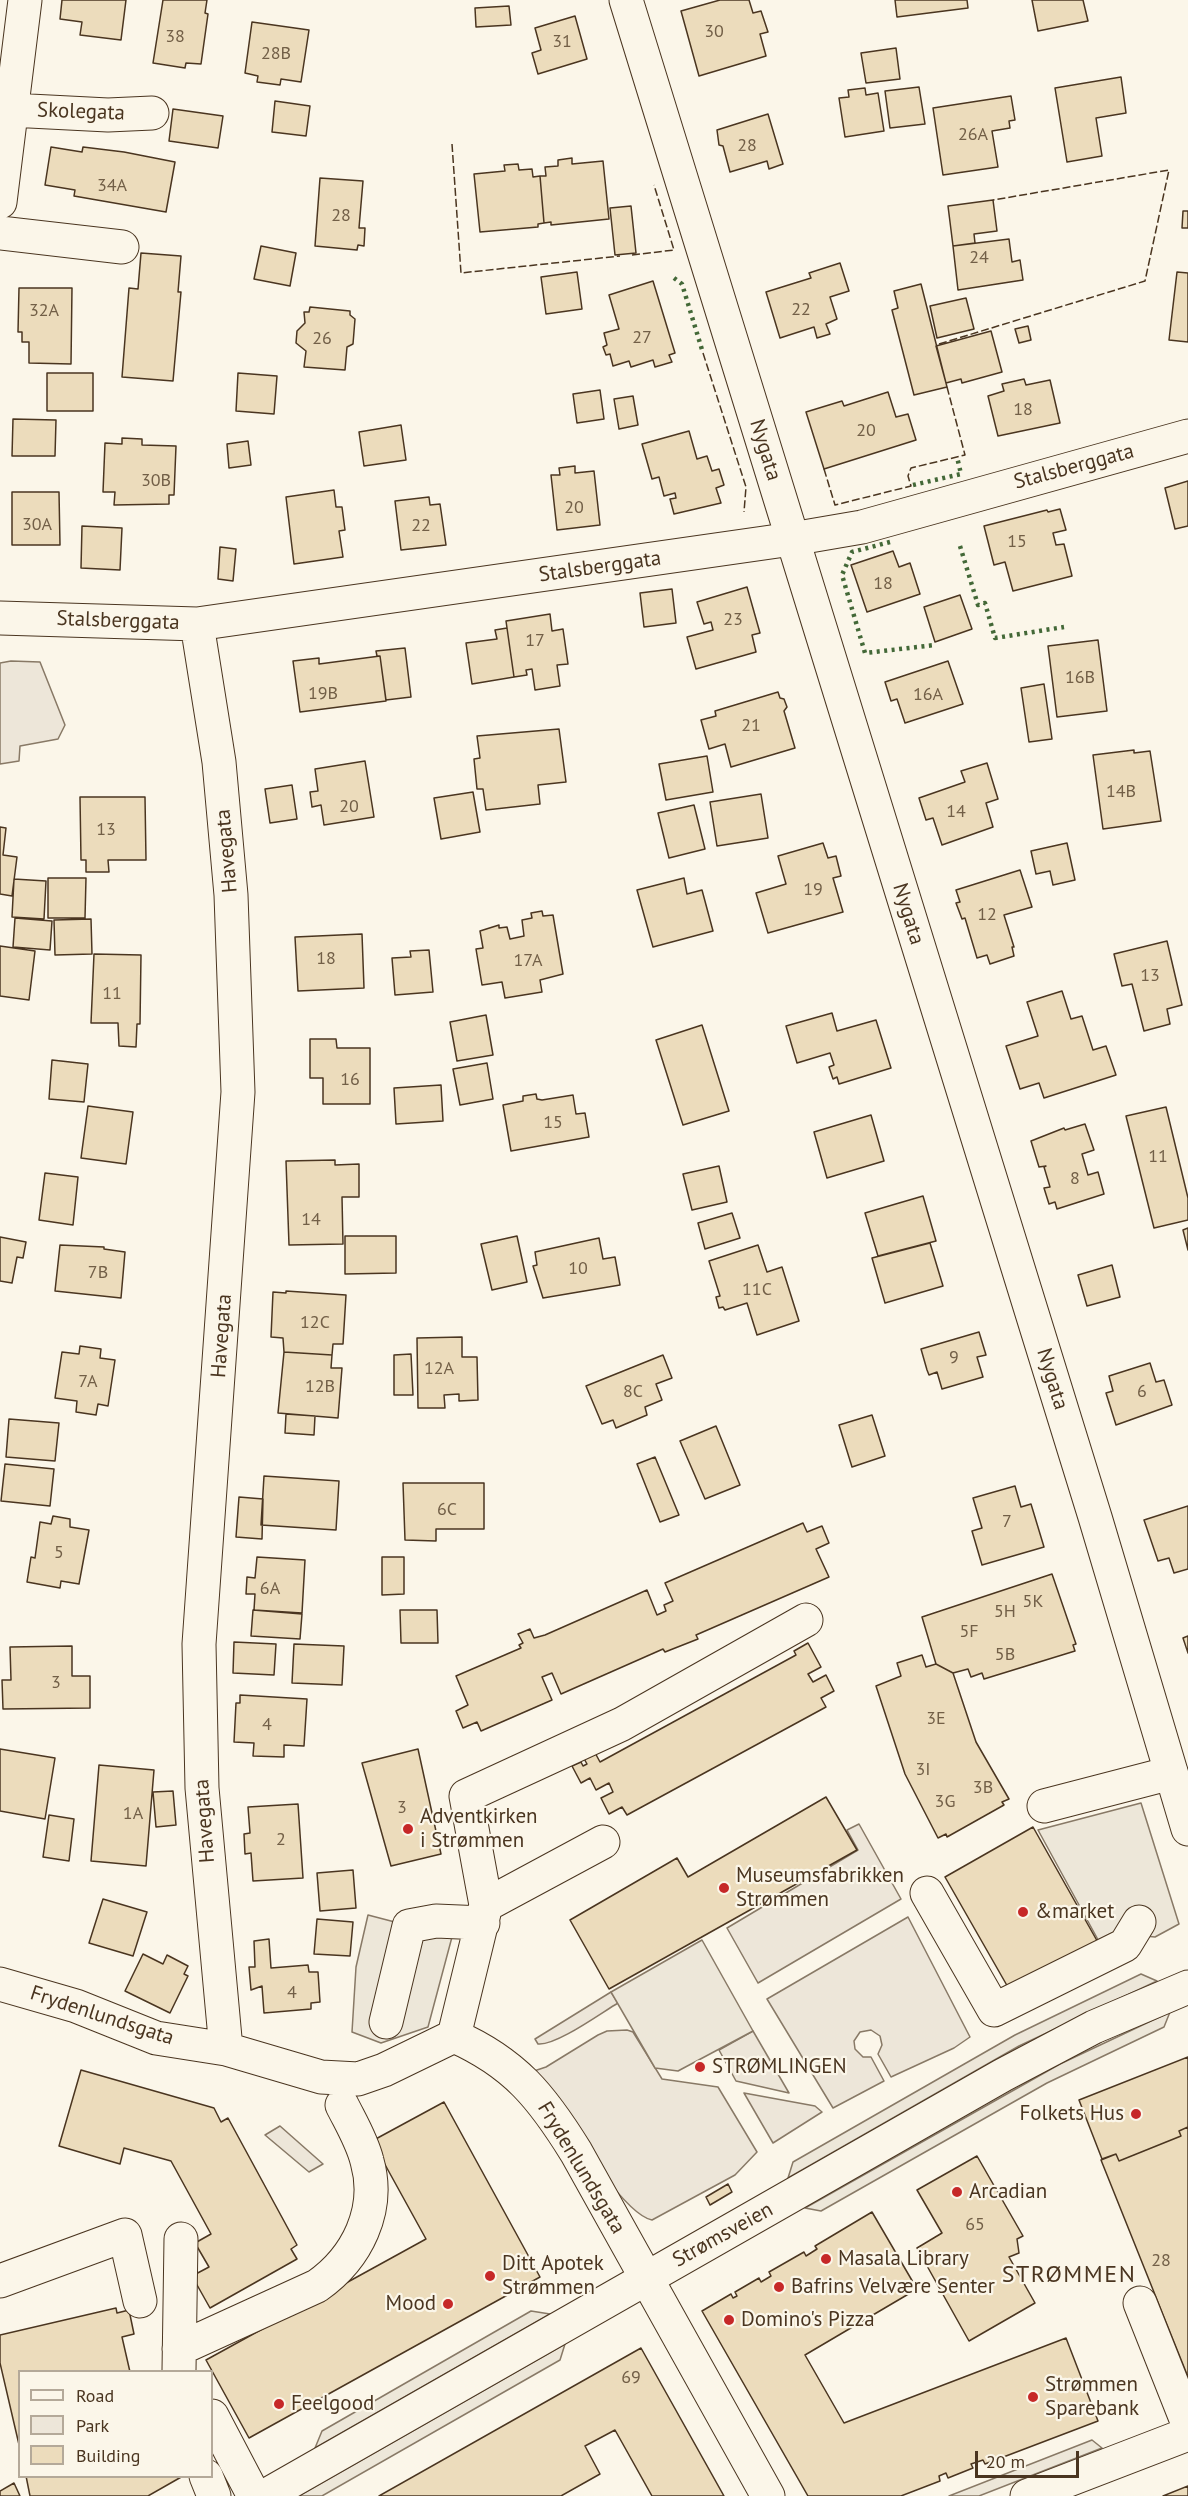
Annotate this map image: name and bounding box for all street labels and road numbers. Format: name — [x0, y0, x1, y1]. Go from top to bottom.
street label: Skolegata — [37, 98, 125, 126]
street label: Nygata — [744, 416, 786, 484]
street label: Stalsberggata — [1011, 439, 1137, 495]
street label: Stalsberggata — [537, 546, 663, 588]
street label: Stalsberggata — [56, 606, 180, 636]
street label: Havegata — [211, 808, 243, 894]
street label: Nygata — [887, 880, 929, 948]
street label: Havegata — [206, 1293, 238, 1379]
street label: Nygata — [1031, 1345, 1073, 1413]
street label: Havegata — [189, 1778, 221, 1864]
street label: Frydenlundsgata — [27, 1981, 177, 2051]
street label: Frydenlundsgata — [532, 2097, 630, 2239]
street label: Strømsveien — [668, 2197, 778, 2273]

